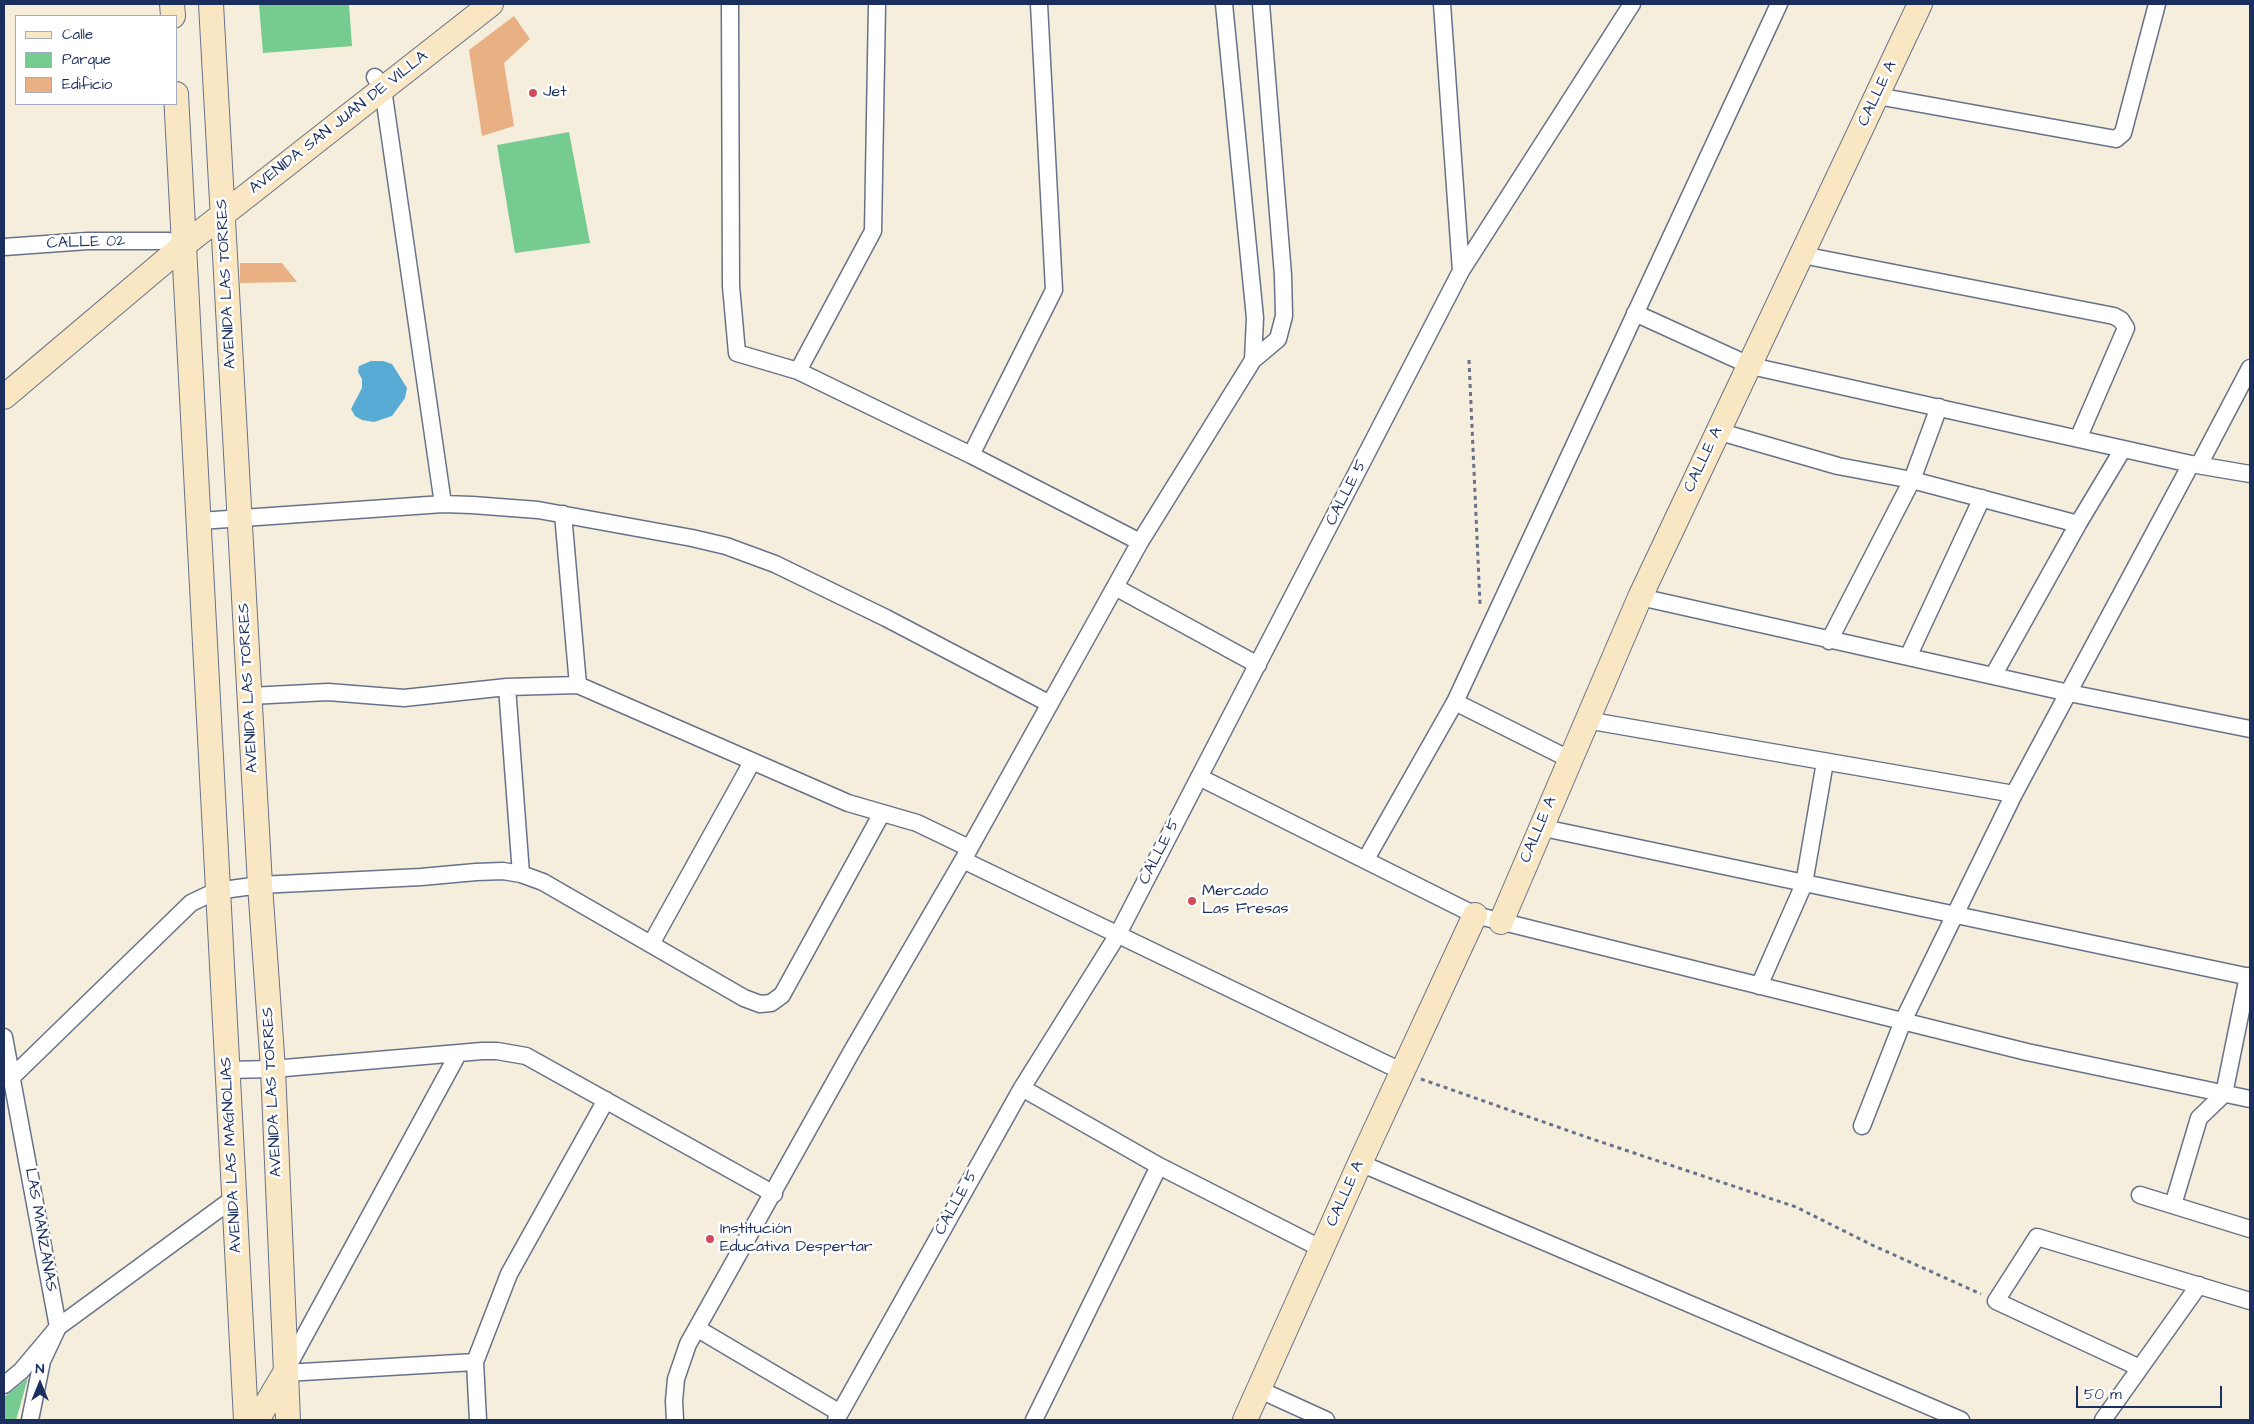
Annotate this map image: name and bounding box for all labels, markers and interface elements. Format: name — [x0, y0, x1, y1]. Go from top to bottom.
legend — [15, 15, 178, 105]
text: Calle — [62, 24, 93, 45]
street label: AVENIDA SAN JUAN DE VILLA — [246, 47, 432, 199]
text: Parque — [62, 49, 111, 70]
street label: CALLE A — [1855, 58, 1901, 130]
text: Edificio — [62, 74, 112, 95]
place label: Jet — [543, 83, 567, 103]
marker: Jet — [527, 87, 539, 99]
street label: AVENIDA LAS TORRES — [213, 198, 241, 370]
street label: CALLE 02 — [46, 232, 126, 254]
street label: CALLE A — [1681, 424, 1727, 496]
street label: CALLE 5 — [1322, 457, 1372, 529]
street label: AVENIDA LAS TORRES — [235, 602, 263, 774]
street label: CALLE A — [1517, 794, 1561, 866]
street label: CALLE 5 — [1135, 816, 1185, 888]
place label: Mercado Las Fresas — [1202, 882, 1288, 920]
marker: Mercado Las Fresas — [1186, 895, 1198, 907]
street label: AVENIDA LAS TORRES — [259, 1006, 287, 1178]
street label: AVENIDA LAS MAGNOLIAS — [217, 1056, 247, 1254]
street label: CALLE A — [1323, 1158, 1369, 1230]
street label: LAS MANZANAS — [20, 1167, 60, 1293]
street label: CALLE 5 — [931, 1167, 983, 1239]
place label: Institución Educativa Despertar — [720, 1220, 873, 1258]
marker: Institución Educativa Despertar — [704, 1233, 716, 1245]
north arrow — [15, 1359, 65, 1409]
text: N — [36, 1359, 44, 1379]
scale bar — [2079, 1376, 2225, 1408]
text: 50 m — [2084, 1384, 2122, 1405]

